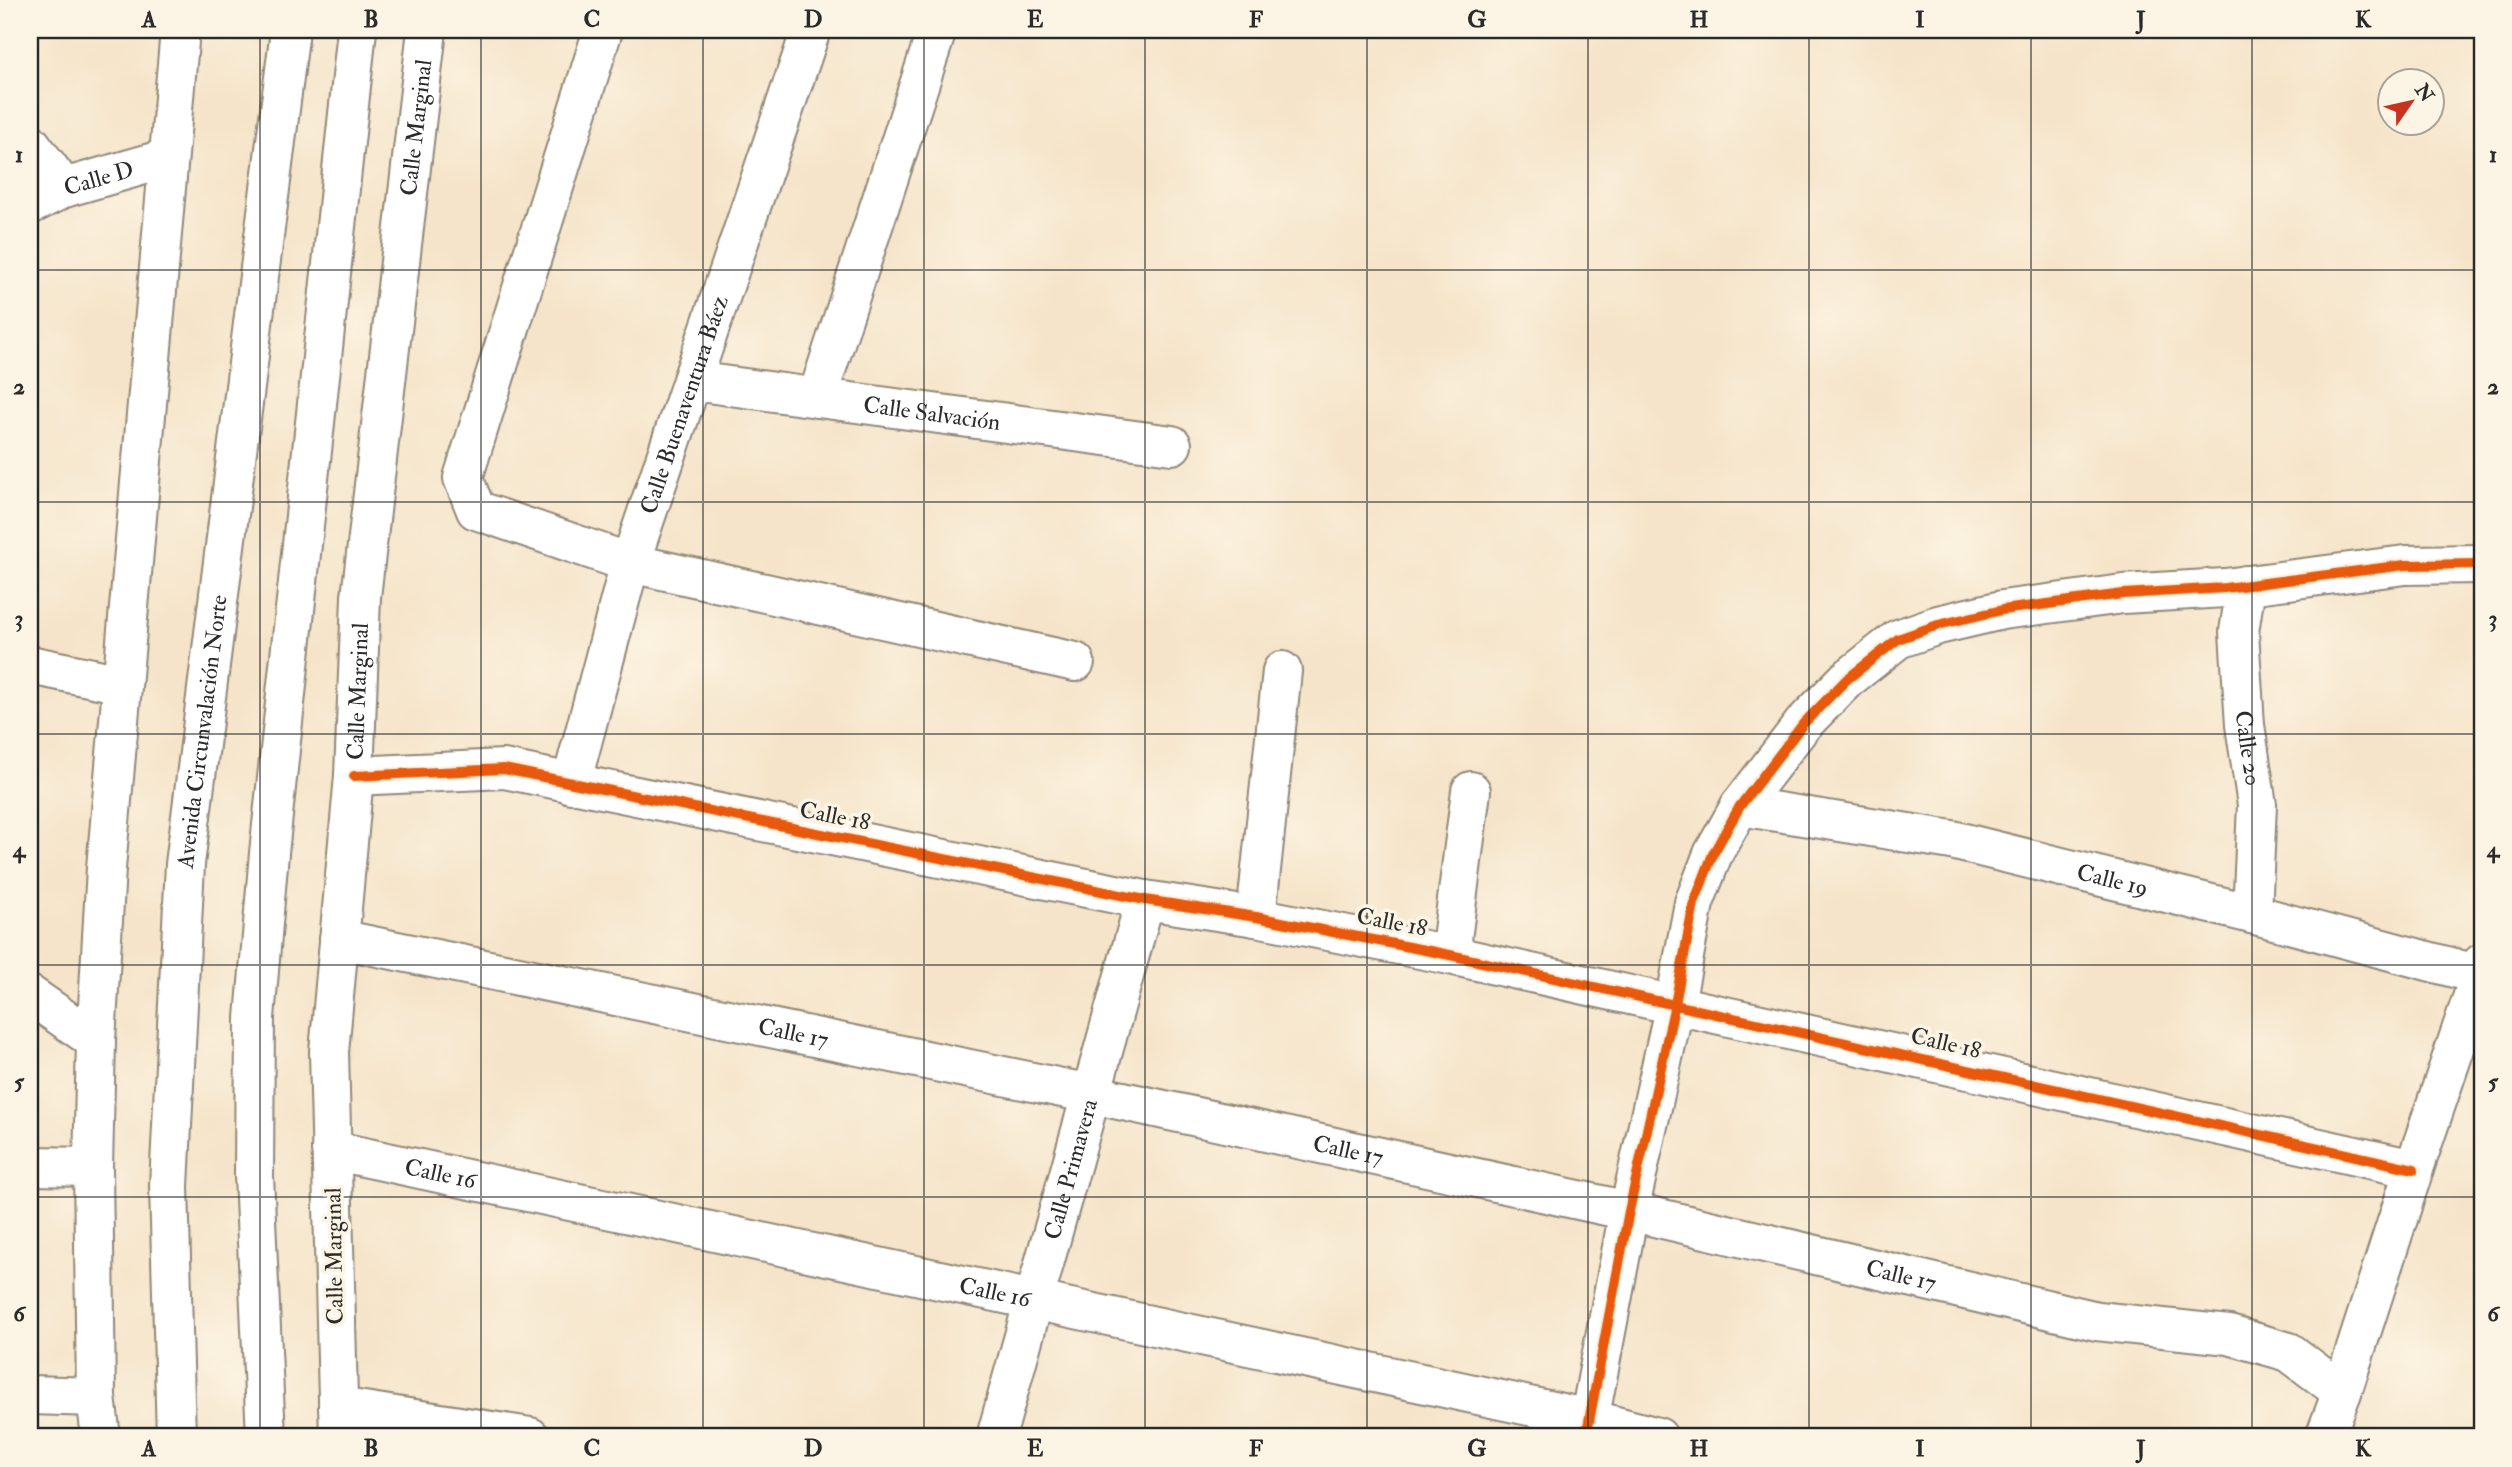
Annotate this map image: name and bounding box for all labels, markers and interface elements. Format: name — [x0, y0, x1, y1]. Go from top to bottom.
text: A — [141, 5, 157, 34]
text: B — [363, 5, 379, 34]
text: C — [584, 5, 600, 34]
text: D — [804, 5, 822, 34]
text: E — [1027, 5, 1044, 34]
text: F — [1249, 5, 1264, 34]
text: G — [1467, 5, 1487, 34]
text: H — [1690, 5, 1709, 34]
text: I — [1915, 5, 1925, 34]
text: J — [2135, 5, 2146, 35]
text: K — [2355, 5, 2372, 34]
street label: Calle Marginal — [393, 58, 438, 197]
north arrow — [2376, 66, 2446, 136]
text: N — [2409, 78, 2440, 108]
text: 1 — [15, 140, 23, 169]
text: 1 — [2489, 140, 2497, 169]
street label: Calle D — [60, 154, 137, 202]
street label: Calle Buenaventura Báez — [633, 292, 734, 518]
text: 2 — [13, 372, 25, 401]
text: 2 — [2487, 372, 2499, 401]
street label: Calle Salvación — [862, 389, 1002, 436]
street label: Avenida Circunvalación Norte — [170, 593, 233, 871]
text: 3 — [15, 604, 23, 633]
text: 3 — [2489, 604, 2497, 633]
street label: Calle Marginal — [340, 622, 374, 760]
street label: Calle 20 — [2230, 709, 2268, 788]
street label: Calle 18 — [797, 795, 873, 837]
text: 4 — [12, 835, 27, 864]
text: 4 — [2486, 835, 2501, 864]
street label: Calle 19 — [2074, 857, 2151, 902]
street label: Calle 18 — [1354, 901, 1430, 943]
street label: Calle 17 — [756, 1011, 832, 1054]
street label: Calle 18 — [1908, 1021, 1984, 1065]
text: 5 — [14, 1067, 25, 1096]
text: 5 — [2488, 1067, 2499, 1096]
street label: Calle Primavera — [1037, 1095, 1104, 1243]
street label: Calle 17 — [1310, 1128, 1386, 1172]
street label: Calle 16 — [402, 1152, 480, 1195]
street label: Calle Marginal — [318, 1187, 350, 1325]
street label: Calle 17 — [1863, 1253, 1940, 1297]
street label: Calle 16 — [957, 1270, 1035, 1314]
text: 6 — [13, 1299, 27, 1328]
text: 6 — [2487, 1299, 2501, 1328]
text: A — [141, 1434, 157, 1463]
text: B — [363, 1434, 379, 1463]
text: C — [584, 1434, 600, 1463]
text: D — [804, 1434, 822, 1463]
text: E — [1027, 1434, 1044, 1463]
text: F — [1249, 1434, 1264, 1463]
text: G — [1467, 1434, 1487, 1463]
text: H — [1690, 1434, 1709, 1463]
text: I — [1915, 1434, 1925, 1463]
text: J — [2135, 1434, 2146, 1464]
text: K — [2355, 1434, 2372, 1463]

